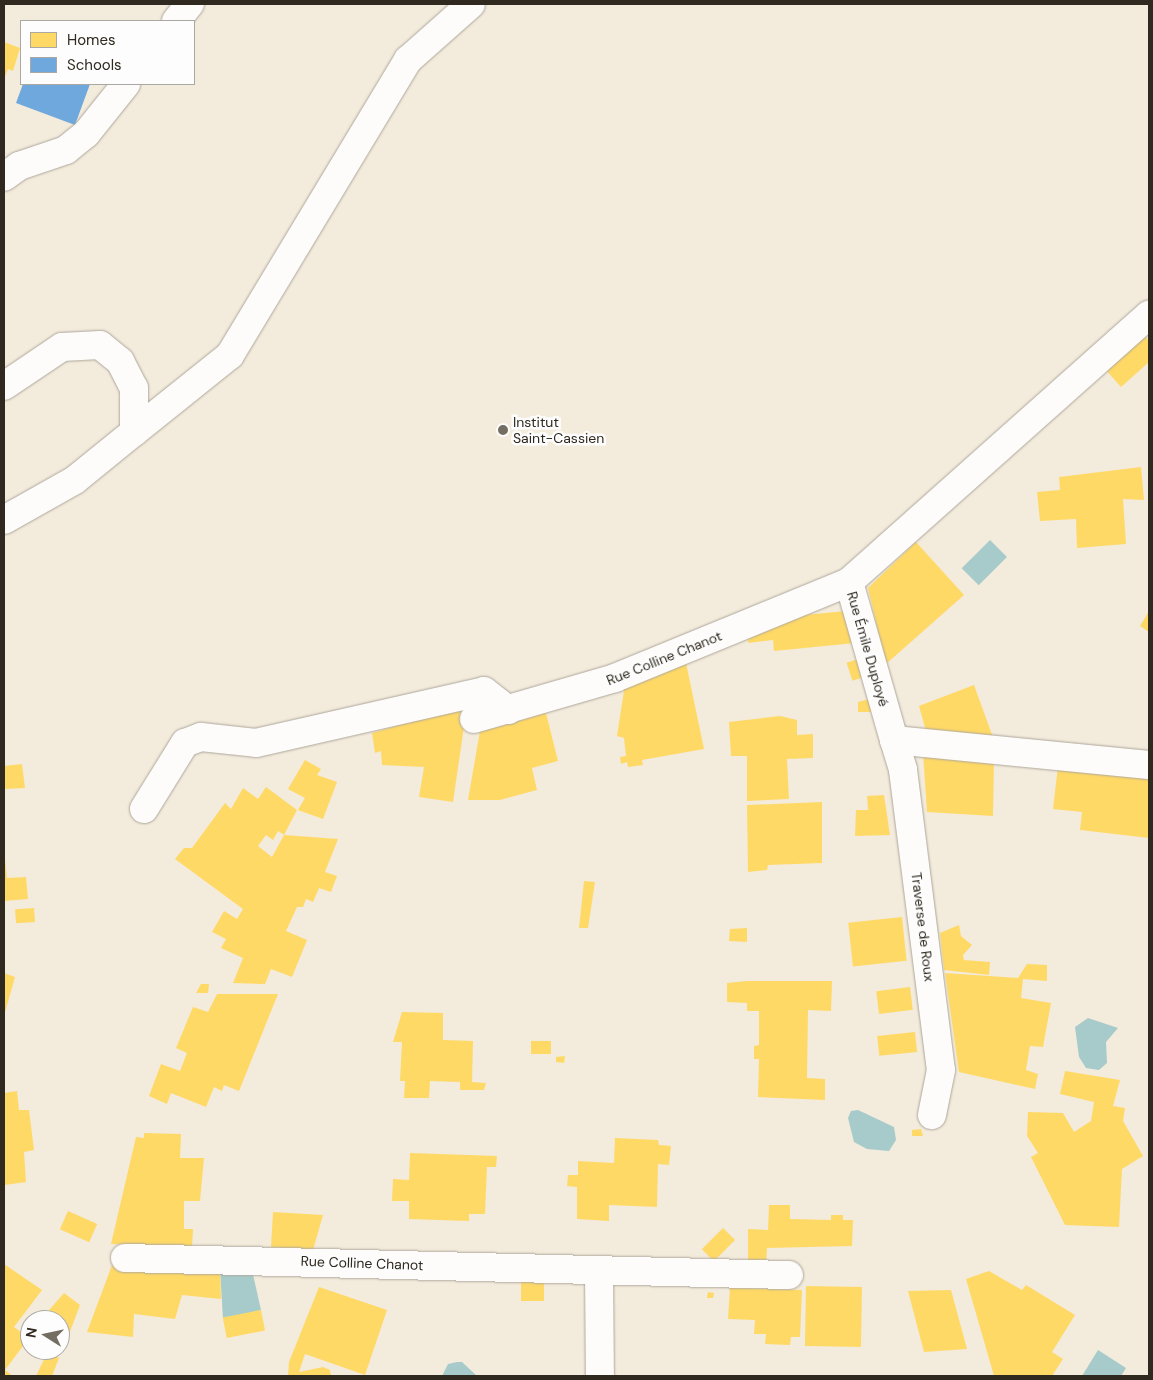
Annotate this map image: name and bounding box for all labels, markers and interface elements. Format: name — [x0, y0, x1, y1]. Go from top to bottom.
legend — [20, 20, 195, 85]
text: Homes — [67, 30, 116, 50]
text: Schools — [67, 55, 122, 75]
place label: Institut Saint-Cassien — [513, 414, 604, 447]
marker: Institut Saint-Cassien — [497, 424, 509, 436]
street label: Rue Émile Duployé — [844, 590, 892, 708]
street label: Rue Colline Chanot — [604, 627, 724, 689]
street label: Traverse de Roux — [908, 871, 938, 983]
street label: Rue Colline Chanot — [300, 1252, 424, 1274]
north arrow — [20, 1310, 70, 1360]
text: N — [21, 1326, 41, 1339]

